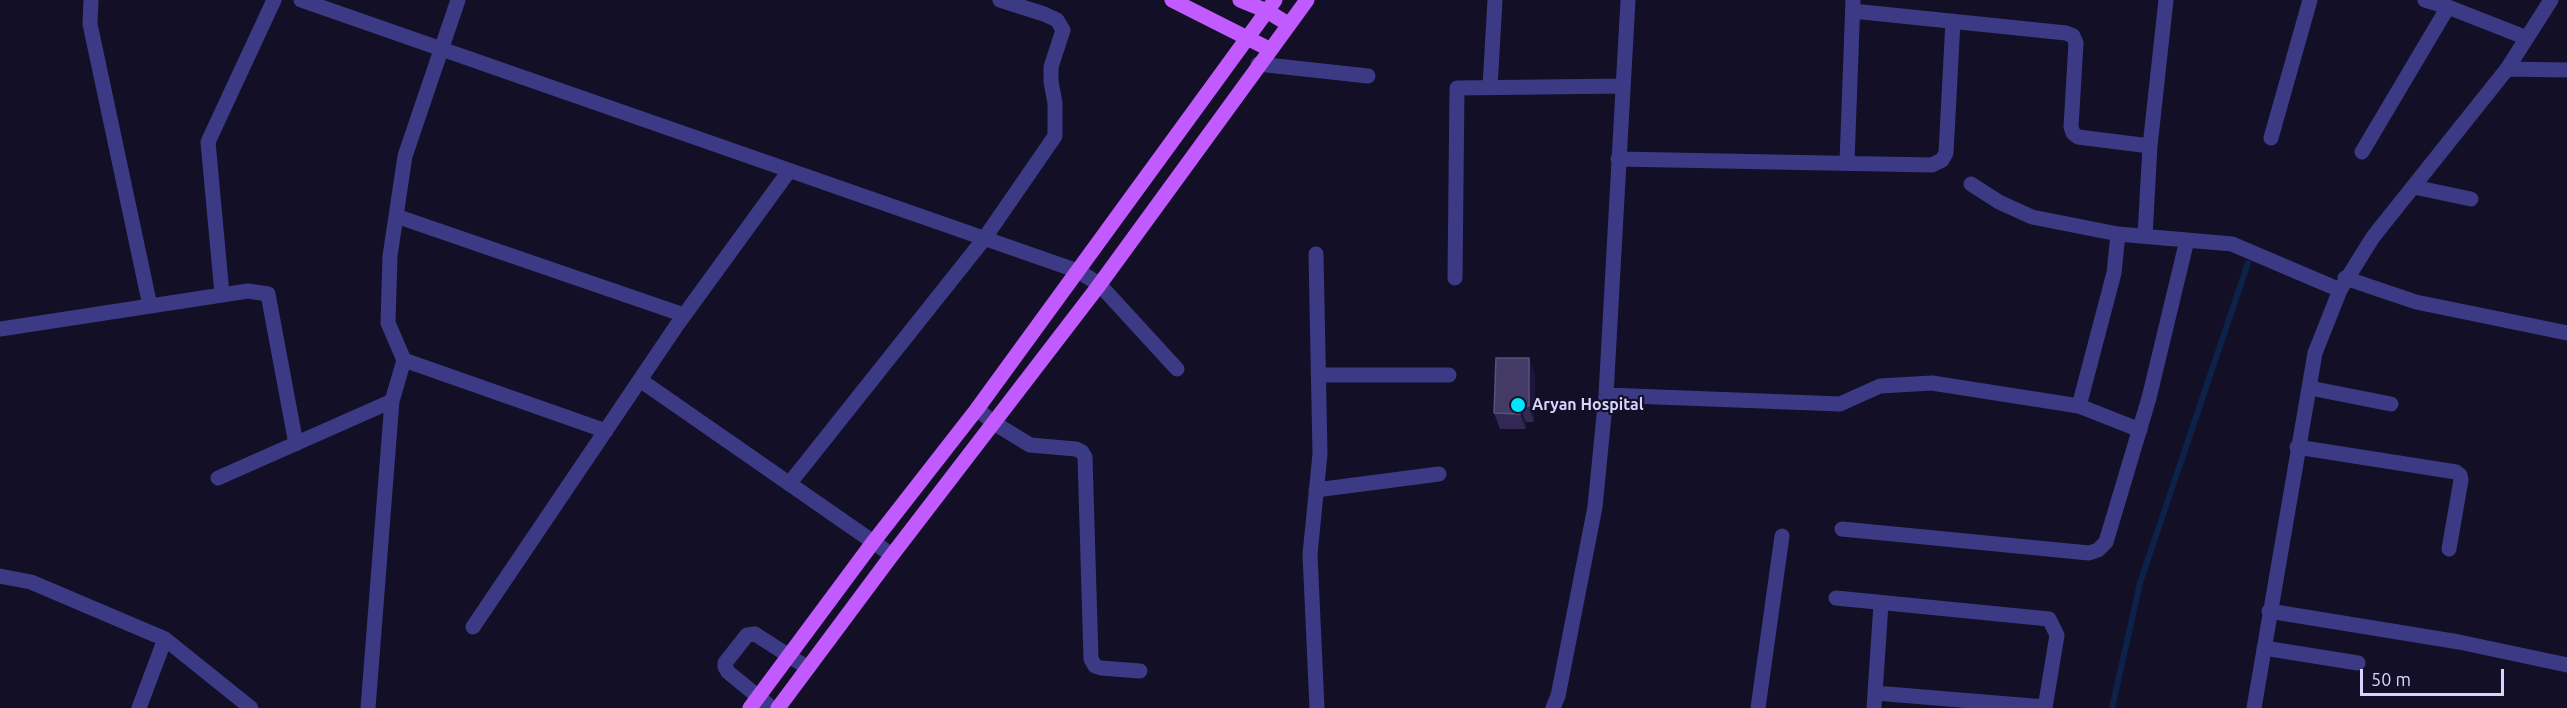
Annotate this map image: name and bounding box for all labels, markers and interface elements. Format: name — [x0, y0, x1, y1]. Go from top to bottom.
place label: Aryan Hospital — [1532, 395, 1643, 415]
marker: Aryan Hospital — [1509, 396, 1527, 414]
scale bar — [2363, 657, 2507, 695]
text: 50 m — [2371, 669, 2411, 689]

